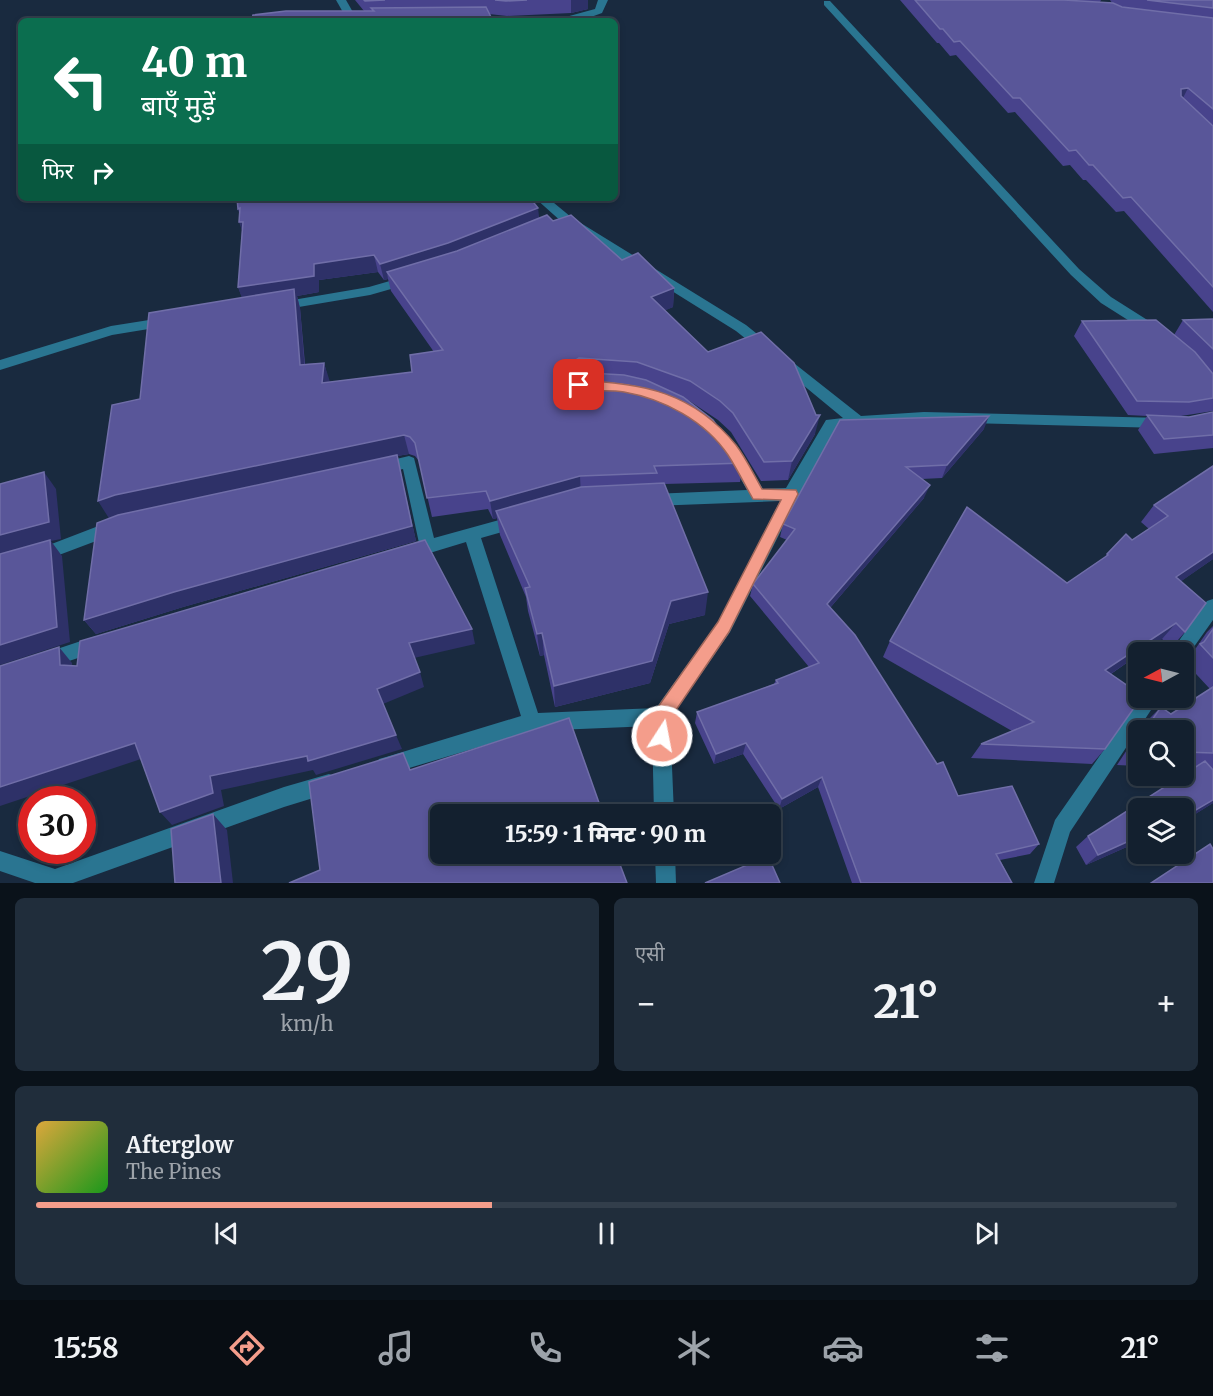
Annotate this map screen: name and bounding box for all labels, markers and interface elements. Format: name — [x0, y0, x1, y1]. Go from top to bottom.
text: 40 m — [141, 36, 247, 88]
icon: left — [42, 42, 120, 120]
text: बाएँ मुड़ें — [141, 88, 215, 122]
icon: right — [86, 156, 119, 189]
text: फिर — [42, 157, 74, 185]
pin — [553, 359, 604, 410]
icon: arrive — [562, 368, 595, 401]
north arrow — [1128, 642, 1194, 708]
map controls — [1128, 642, 1194, 864]
position arrow — [630, 704, 694, 768]
button: search — [1128, 720, 1194, 786]
speed limit sign: 30 — [18, 786, 96, 864]
button: layers — [1128, 798, 1194, 864]
text: 15:59 · 1 मिनट · 90 m — [505, 820, 706, 848]
text: 29 — [261, 923, 353, 1021]
text: एसी — [635, 941, 665, 966]
text: 21° — [873, 974, 939, 1030]
text: − — [635, 983, 657, 1024]
text: + — [1155, 983, 1177, 1024]
text: km/h — [281, 1011, 333, 1036]
text: Afterglow — [126, 1131, 233, 1159]
text: The Pines — [126, 1159, 221, 1184]
icon: previous — [210, 1217, 243, 1250]
icon: pause — [590, 1217, 623, 1250]
icon: next — [970, 1217, 1003, 1250]
icon: directions — [226, 1327, 268, 1369]
icon: music — [375, 1327, 417, 1369]
icon: phone — [524, 1327, 566, 1369]
icon: climate — [673, 1327, 715, 1369]
icon: car — [822, 1327, 864, 1369]
icon: filters — [971, 1327, 1013, 1369]
text: 15:58 — [54, 1331, 119, 1365]
text: 21° — [1120, 1331, 1159, 1365]

